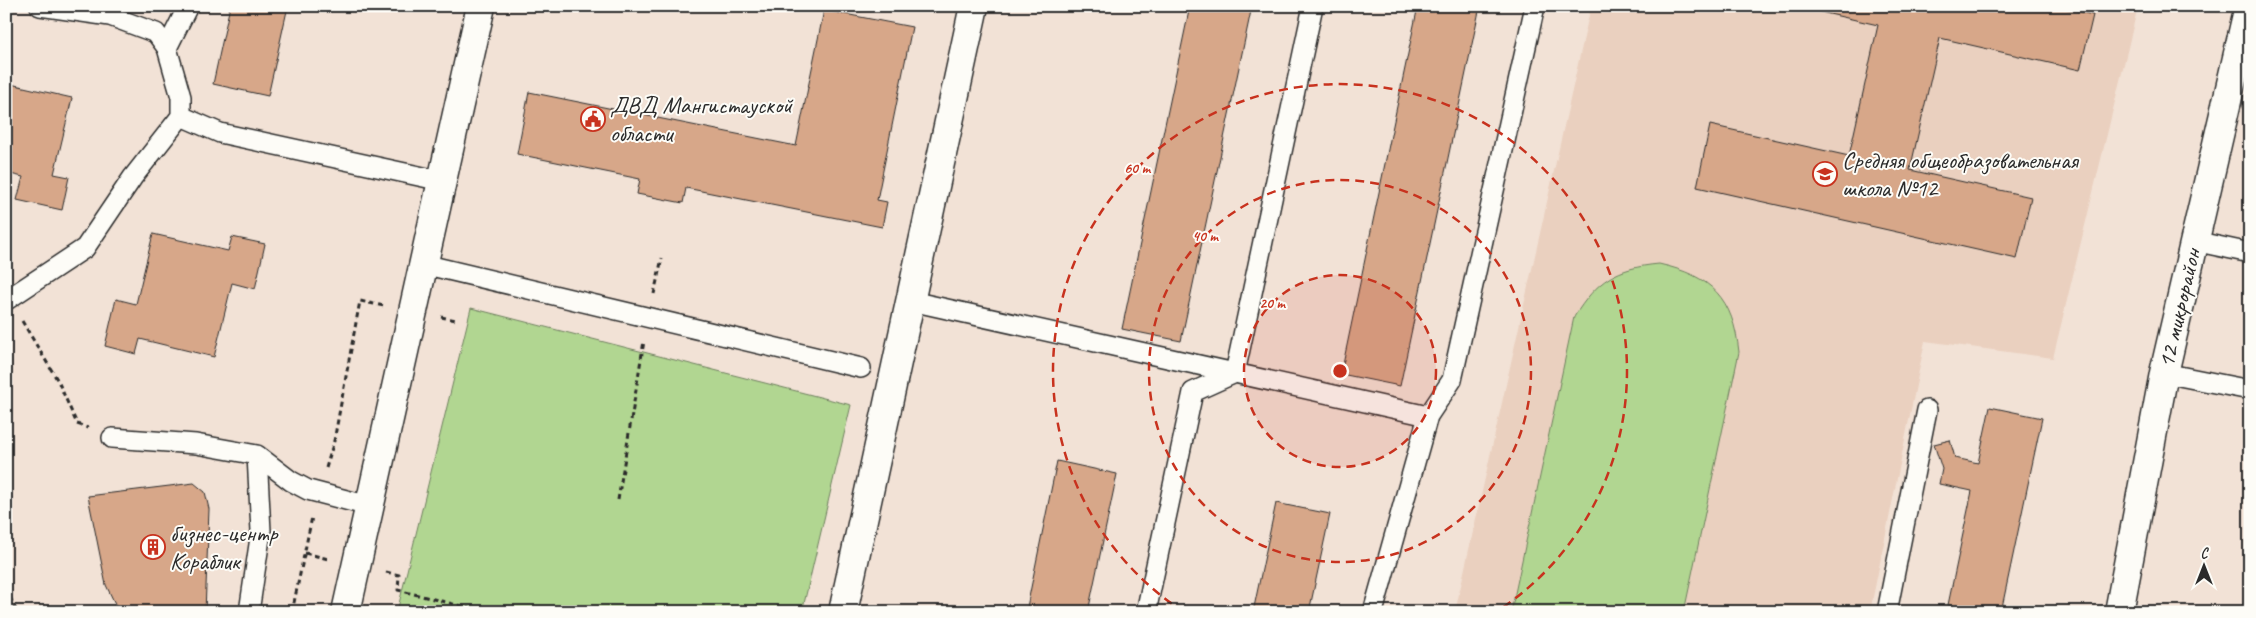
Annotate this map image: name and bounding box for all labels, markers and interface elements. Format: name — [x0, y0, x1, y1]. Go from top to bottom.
place label: ДВД Мангистауской области — [610, 90, 794, 148]
public building icon: ДВД Мангистауской области — [580, 106, 606, 132]
place label: Средняя общеобразовательная школа №12 — [1842, 145, 2080, 203]
text: 60 m — [1124, 159, 1151, 178]
school or university icon: Средняя общеобразовательная школа №12 — [1812, 161, 1838, 187]
text: 40 m — [1192, 227, 1219, 246]
street label: 12 микрорайон — [2151, 243, 2208, 371]
text: 20 m — [1259, 294, 1286, 313]
centre of rings — [1331, 362, 1349, 380]
place label: бизнес-центр Кораблик — [170, 518, 279, 576]
building icon: бизнес-центр Кораблик — [140, 534, 166, 560]
north arrow — [2178, 540, 2228, 590]
text: С — [2201, 545, 2210, 562]

